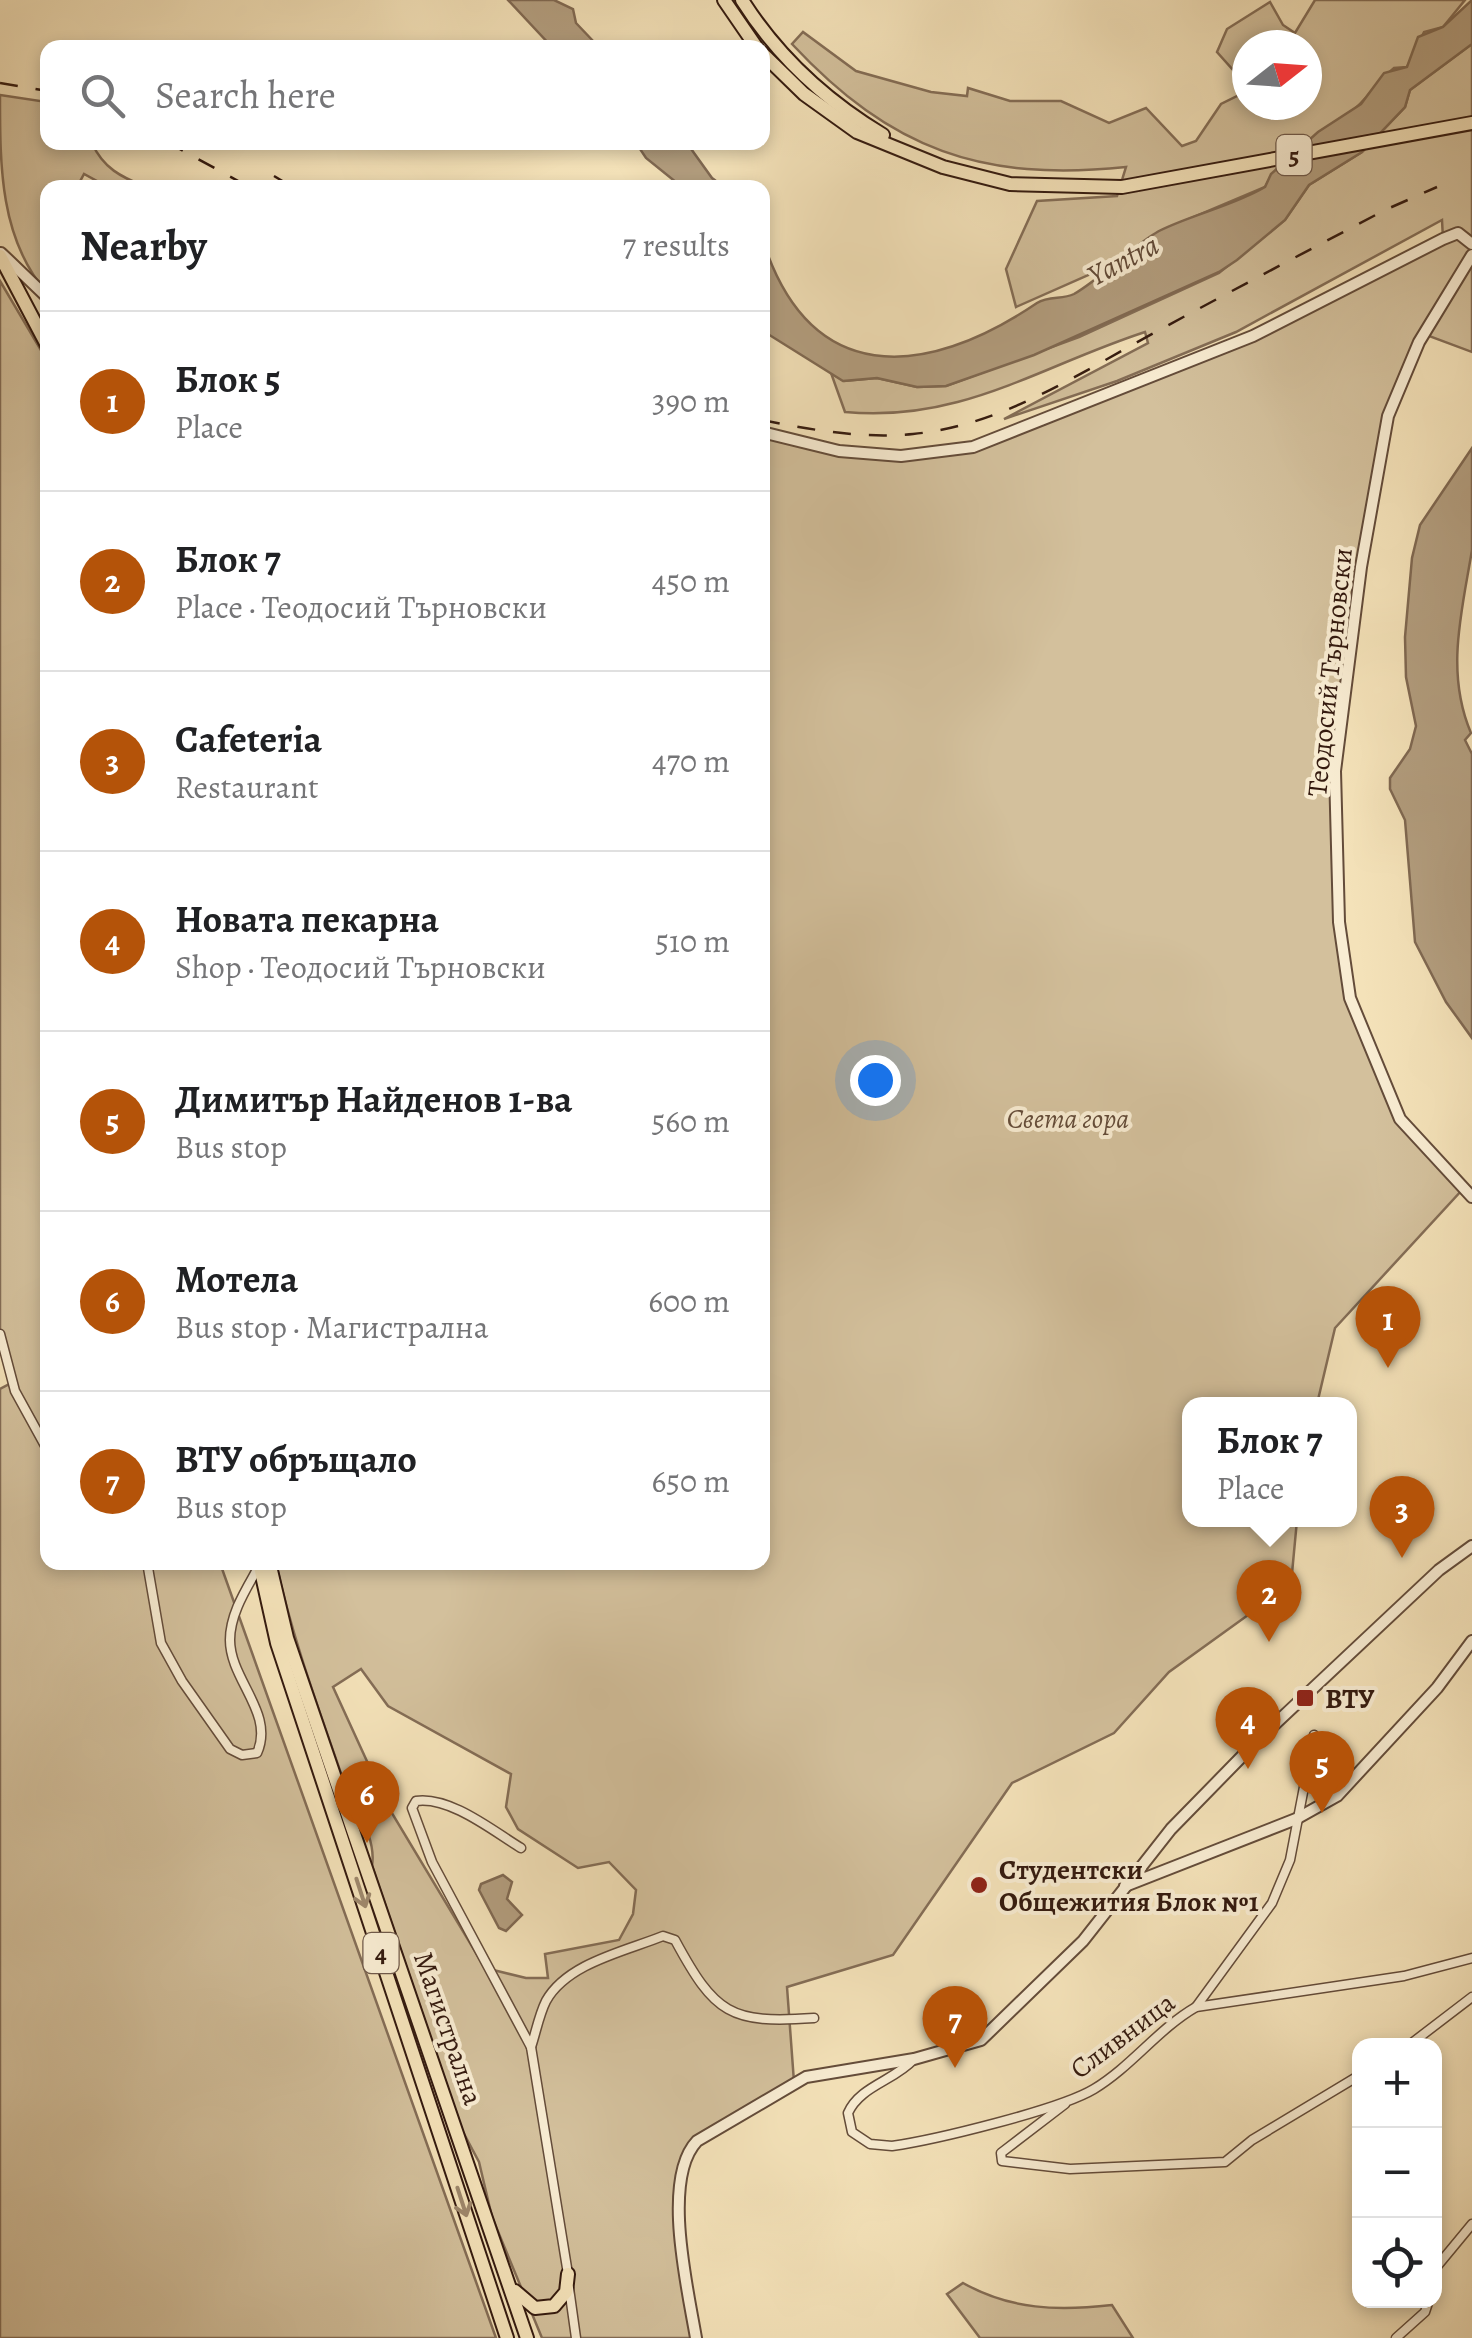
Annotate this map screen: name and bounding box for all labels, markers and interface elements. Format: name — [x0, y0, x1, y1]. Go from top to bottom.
north arrow — [1232, 30, 1322, 120]
search box — [40, 40, 770, 150]
icon: search — [75, 68, 130, 123]
text: Search here — [155, 69, 336, 121]
road number: 5 — [1276, 135, 1312, 175]
text: Nearby — [80, 217, 207, 274]
text: 7 results — [623, 223, 730, 267]
water label: Yantra — [1080, 225, 1166, 295]
text: Блок 5 — [175, 353, 281, 405]
text: 1 — [107, 379, 118, 423]
text: 390 m — [652, 379, 730, 423]
text: Place — [175, 405, 243, 449]
text: Блок 7 — [175, 533, 281, 585]
street label: Теодосий Търновски — [1298, 546, 1362, 798]
text: 2 — [105, 559, 120, 603]
text: 450 m — [652, 559, 730, 603]
text: Place · Теодосий Търновски — [175, 585, 547, 629]
text: Cafeteria — [175, 713, 322, 765]
text: 3 — [106, 739, 119, 783]
text: 470 m — [652, 739, 730, 783]
text: Restaurant — [175, 765, 319, 809]
text: Новата пекарна — [175, 893, 439, 945]
text: 4 — [105, 919, 120, 963]
text: 510 m — [655, 919, 730, 963]
text: Shop · Теодосий Търновски — [175, 945, 546, 989]
your location — [850, 1055, 901, 1106]
text: Димитър Найденов 1-ва — [175, 1073, 572, 1125]
text: 5 — [106, 1099, 119, 1143]
text: 560 m — [651, 1099, 730, 1143]
park label: Света гора — [1007, 1100, 1129, 1138]
text: Bus stop — [175, 1125, 287, 1169]
text: Мотела — [175, 1253, 298, 1305]
text: 6 — [105, 1279, 120, 1323]
text: 600 m — [648, 1279, 730, 1323]
pin: 1 — [1356, 1286, 1420, 1368]
text: Bus stop · Магистрална — [175, 1305, 488, 1349]
popup — [1182, 1397, 1357, 1527]
text: Блок 7 — [1217, 1414, 1322, 1466]
text: ВТУ обръщало — [175, 1433, 417, 1485]
text: 7 — [106, 1459, 119, 1503]
text: 650 m — [651, 1459, 730, 1503]
text: Place — [1217, 1466, 1284, 1510]
pin: 3 — [1370, 1476, 1434, 1558]
text: Bus stop — [175, 1485, 287, 1529]
pin: 2 — [1236, 1560, 1302, 1642]
place label: ВТУ — [1325, 1680, 1375, 1718]
pin: 4 — [1216, 1686, 1280, 1769]
marker: ВТУ — [1294, 1687, 1316, 1709]
pin: 5 — [1290, 1730, 1354, 1813]
pin: 6 — [334, 1760, 400, 1843]
place label: Студентски Общежития Блок №1 — [999, 1851, 1259, 1921]
marker: Студентски Общежития Блок №1 — [968, 1874, 990, 1896]
one-way arrow — [354, 1876, 372, 1908]
road number: 4 — [364, 1933, 398, 1973]
street label: Магистрална — [404, 1947, 492, 2110]
street label: Сливница — [1062, 1984, 1183, 2088]
pin: 7 — [922, 1986, 988, 2068]
map controls — [1352, 2038, 1442, 2308]
button: + — [1352, 2038, 1442, 2128]
button: − — [1352, 2128, 1442, 2218]
one-way arrow — [455, 2185, 473, 2217]
button: locate — [1352, 2218, 1442, 2308]

